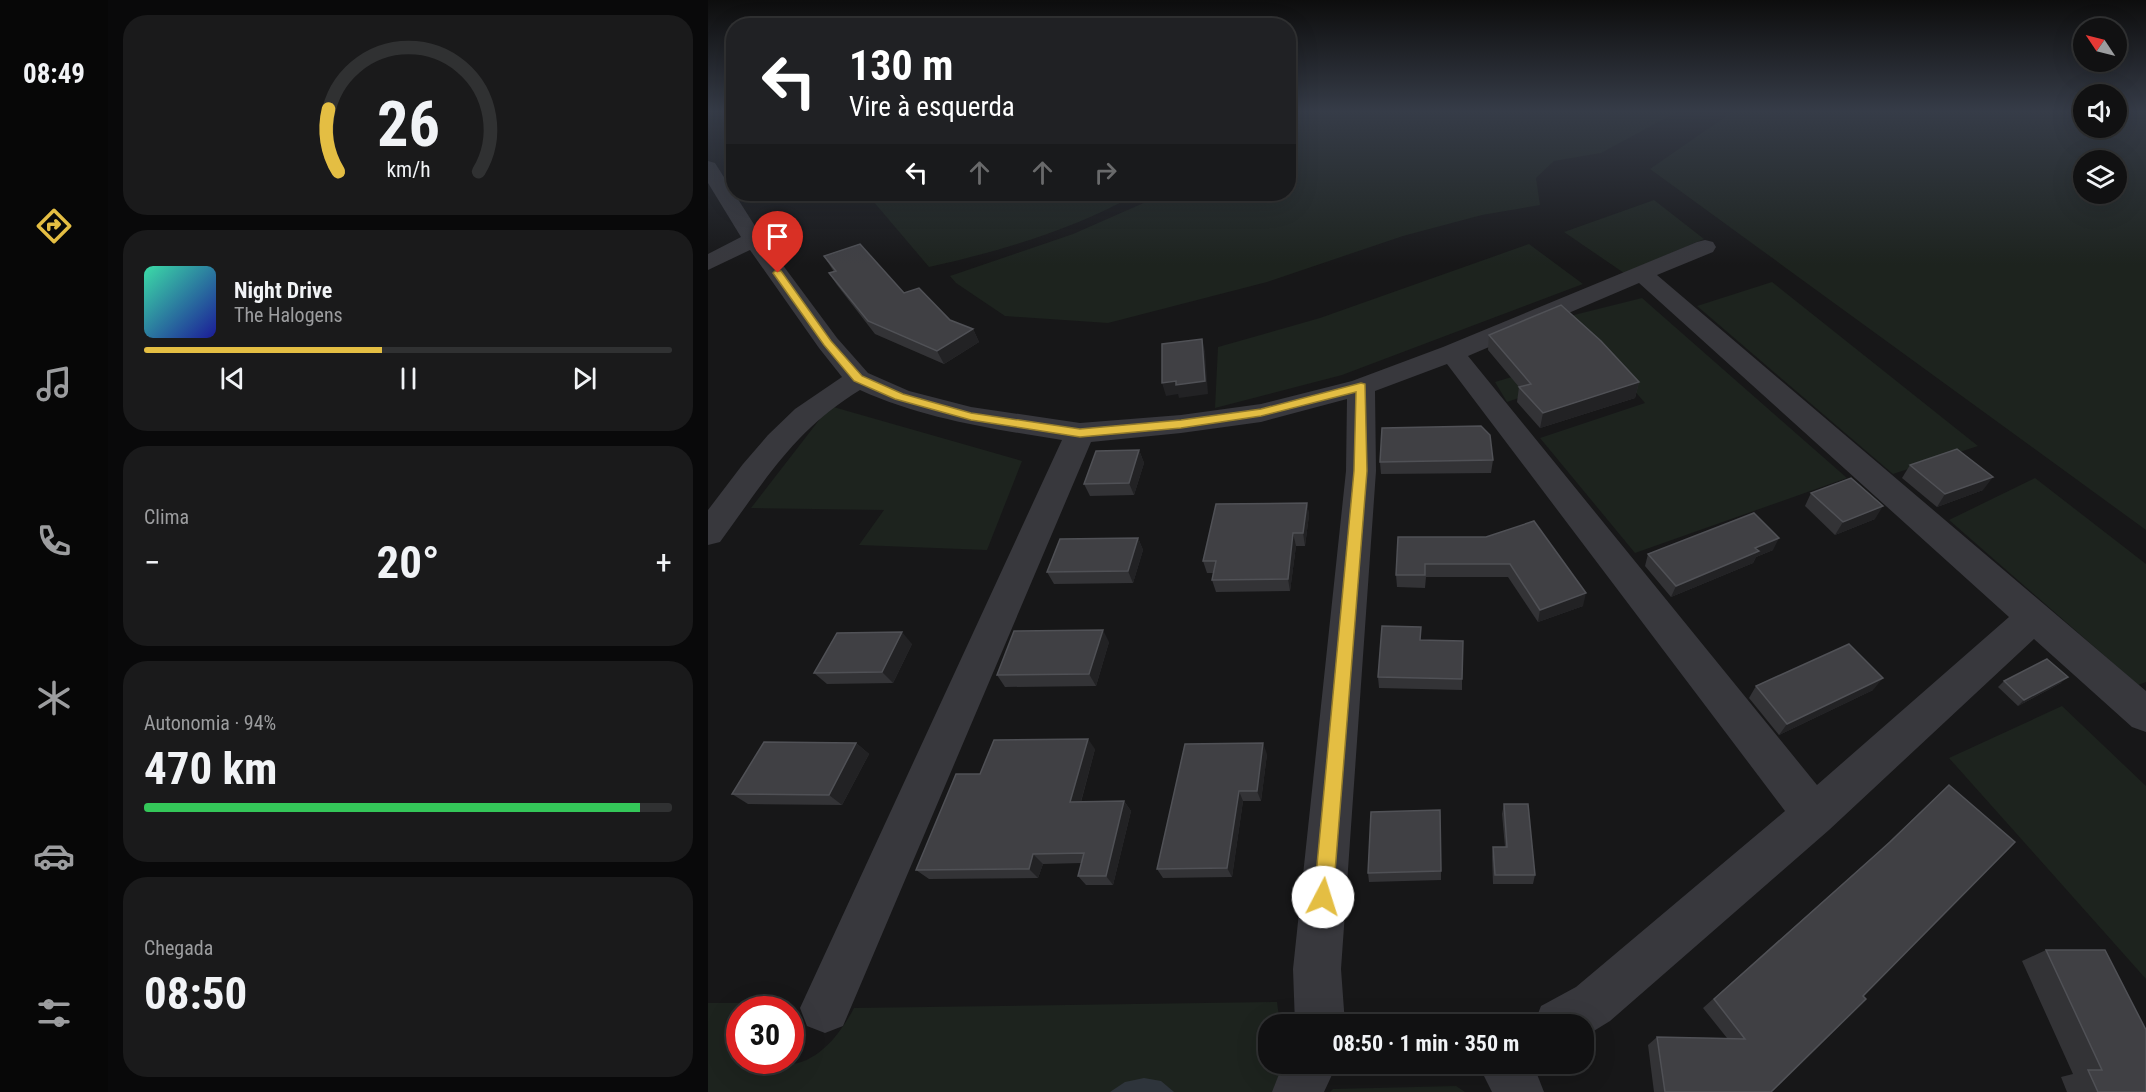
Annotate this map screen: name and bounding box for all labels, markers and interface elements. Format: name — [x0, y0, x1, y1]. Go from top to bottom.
north arrow — [2073, 18, 2127, 72]
map controls — [2073, 18, 2127, 204]
text: 130 m — [849, 41, 954, 90]
icon: left — [750, 42, 828, 120]
text: 08:49 — [23, 58, 85, 90]
button: sound — [2073, 84, 2127, 138]
text: 26 — [376, 88, 440, 161]
text: Vire à esquerda — [849, 91, 1015, 123]
button: layers — [2073, 150, 2127, 204]
icon: left — [900, 156, 933, 189]
icon: ahead — [963, 156, 996, 189]
icon: ahead — [1026, 156, 1059, 189]
icon: right — [1089, 156, 1122, 189]
text: km/h — [386, 158, 430, 183]
icon: directions — [33, 205, 75, 247]
pin — [752, 211, 803, 273]
icon: arrive — [761, 220, 794, 253]
text: Night Drive — [234, 278, 332, 303]
text: The Halogens — [234, 303, 343, 327]
icon: previous — [216, 362, 249, 395]
icon: pause — [392, 362, 425, 395]
icon: next — [568, 362, 601, 395]
icon: music — [33, 363, 75, 405]
text: Clima — [144, 505, 189, 529]
icon: phone — [33, 520, 75, 562]
text: 20° — [377, 536, 440, 589]
text: − — [144, 543, 161, 582]
text: + — [656, 543, 672, 582]
icon: climate — [33, 677, 75, 719]
text: Autonomia · 94% — [144, 711, 276, 735]
text: 470 km — [144, 742, 277, 795]
icon: car — [33, 835, 75, 877]
position arrow — [1291, 865, 1355, 929]
text: Chegada — [144, 936, 213, 960]
text: 08:50 — [144, 967, 247, 1020]
icon: filters — [33, 992, 75, 1034]
speed limit sign: 30 — [726, 996, 804, 1074]
text: 08:50 · 1 min · 350 m — [1333, 1031, 1519, 1056]

